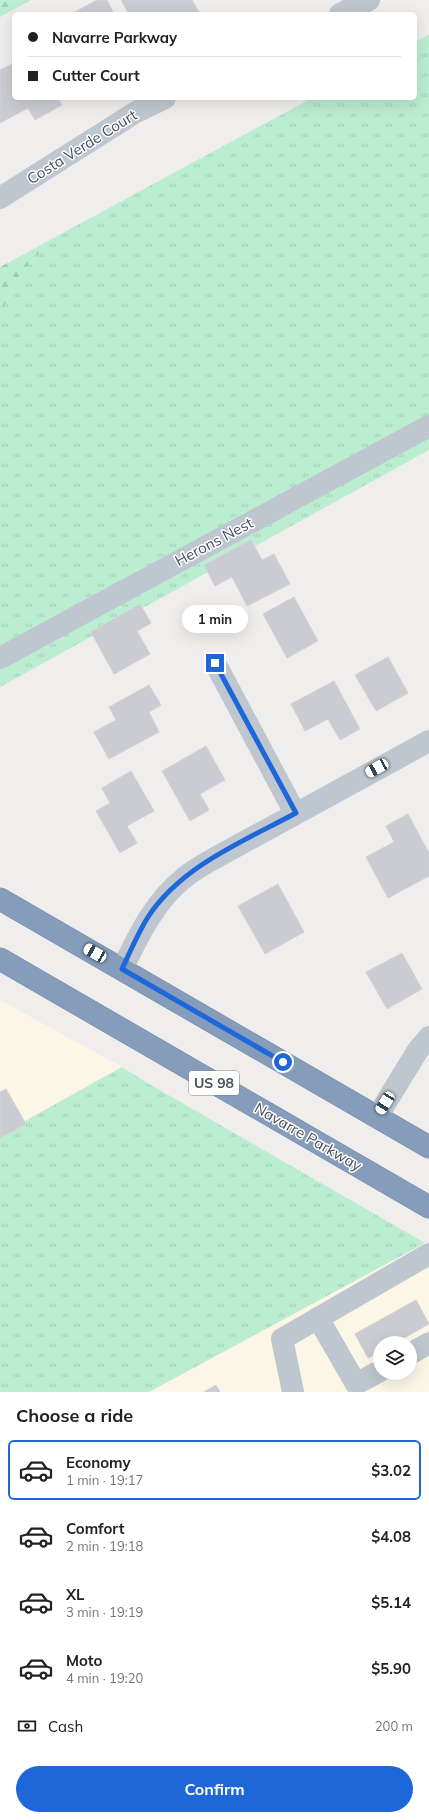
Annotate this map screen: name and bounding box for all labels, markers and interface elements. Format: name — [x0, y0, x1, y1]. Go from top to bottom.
text: Navarre Parkway — [52, 28, 177, 47]
text: Cutter Court — [52, 66, 140, 85]
street label: Costa Verde Court — [23, 105, 140, 188]
street label: Herons Nest — [171, 513, 256, 570]
callout: 1 min — [182, 605, 248, 633]
text: 1 min — [198, 611, 232, 627]
route end — [206, 654, 224, 672]
car — [364, 757, 390, 779]
car — [82, 942, 108, 964]
route start — [274, 1053, 292, 1071]
road number: US 98 — [189, 1071, 239, 1095]
car — [374, 1090, 396, 1116]
street label: Navarre Parkway — [251, 1098, 365, 1175]
map controls — [373, 1336, 417, 1380]
button: layers — [373, 1336, 417, 1380]
text: Choose a ride — [16, 1404, 133, 1427]
icon: car — [18, 1452, 54, 1488]
text: Economy — [66, 1453, 131, 1472]
text: $3.02 — [371, 1461, 411, 1480]
text: 1 min · 19:17 — [66, 1472, 143, 1488]
icon: car — [18, 1518, 54, 1554]
text: Comfort — [66, 1519, 124, 1538]
text: $4.08 — [371, 1527, 411, 1546]
text: 2 min · 19:18 — [66, 1538, 143, 1554]
icon: car — [18, 1584, 54, 1620]
text: XL — [66, 1585, 84, 1604]
text: $5.14 — [371, 1593, 411, 1612]
text: 3 min · 19:19 — [66, 1604, 143, 1620]
icon: car — [18, 1650, 54, 1686]
text: Moto — [66, 1651, 102, 1670]
text: $5.90 — [371, 1659, 411, 1678]
text: 4 min · 19:20 — [66, 1670, 143, 1686]
icon: cash — [16, 1715, 38, 1737]
text: Cash — [48, 1717, 83, 1736]
text: 200 m — [375, 1718, 413, 1734]
button: Confirm — [16, 1766, 413, 1812]

